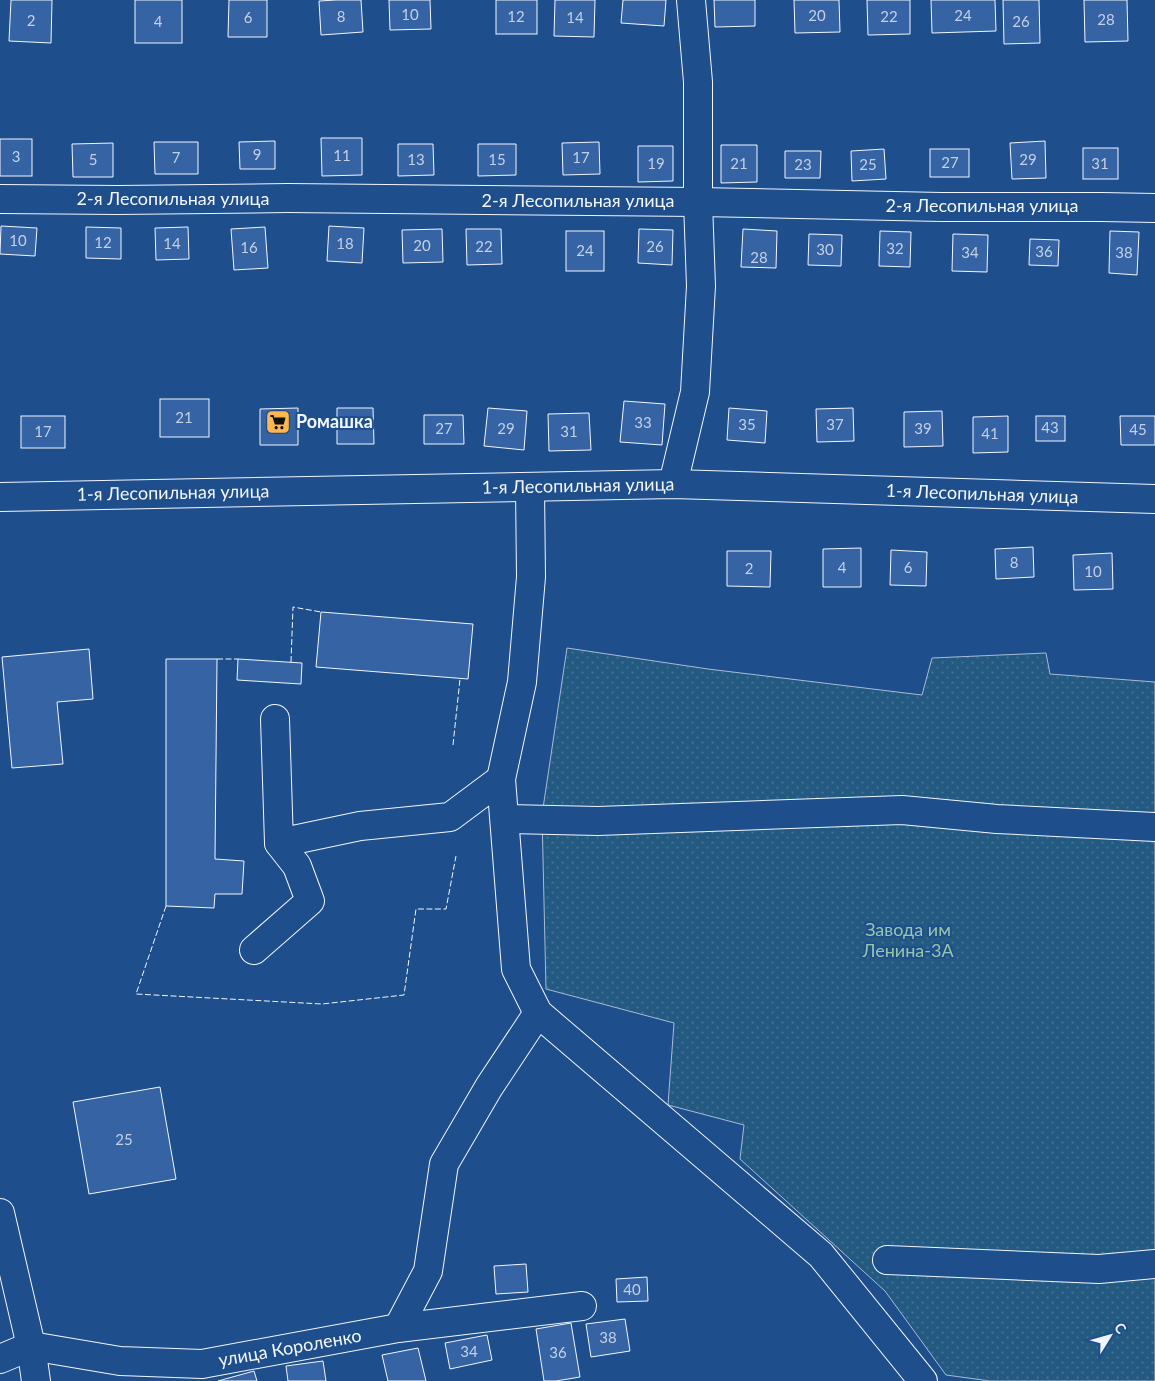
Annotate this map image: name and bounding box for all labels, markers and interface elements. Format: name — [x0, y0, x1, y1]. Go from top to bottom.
house number: 10 — [401, 5, 419, 23]
house number: 20 — [808, 6, 826, 24]
house number: 24 — [954, 6, 972, 24]
house number: 8 — [337, 7, 345, 25]
house number: 12 — [507, 7, 525, 25]
house number: 22 — [880, 7, 898, 25]
house number: 6 — [244, 8, 253, 26]
house number: 14 — [566, 8, 584, 26]
house number: 28 — [1097, 10, 1115, 28]
house number: 2 — [27, 11, 35, 29]
house number: 4 — [154, 12, 163, 30]
house number: 26 — [1012, 12, 1030, 30]
house number: 9 — [253, 145, 261, 163]
house number: 11 — [333, 146, 351, 164]
house number: 3 — [12, 147, 20, 165]
house number: 7 — [172, 148, 181, 166]
house number: 17 — [572, 148, 590, 166]
house number: 5 — [89, 150, 97, 168]
house number: 13 — [407, 150, 425, 168]
house number: 15 — [488, 150, 506, 168]
house number: 29 — [1019, 150, 1037, 168]
house number: 27 — [941, 153, 959, 171]
house number: 19 — [647, 154, 665, 172]
house number: 21 — [730, 154, 748, 172]
house number: 31 — [1091, 154, 1109, 172]
house number: 23 — [794, 155, 812, 173]
house number: 25 — [859, 155, 877, 173]
street label: 2-я Лесопильная улица — [77, 187, 269, 209]
street label: 2-я Лесопильная улица — [482, 189, 674, 211]
street label: 2-я Лесопильная улица — [886, 194, 1078, 216]
house number: 10 — [9, 231, 27, 249]
house number: 12 — [94, 233, 112, 251]
house number: 14 — [163, 234, 181, 252]
house number: 18 — [336, 234, 354, 252]
house number: 20 — [413, 236, 431, 254]
house number: 22 — [475, 237, 493, 255]
house number: 26 — [646, 237, 664, 255]
house number: 16 — [240, 238, 258, 256]
house number: 32 — [886, 239, 904, 257]
house number: 30 — [816, 240, 834, 258]
house number: 24 — [576, 241, 594, 259]
house number: 36 — [1035, 242, 1053, 260]
house number: 34 — [961, 243, 979, 261]
house number: 38 — [1115, 243, 1133, 261]
house number: 28 — [750, 248, 768, 266]
house number: 21 — [175, 408, 193, 426]
supermarket icon: Ромашка — [265, 409, 291, 435]
place label: Ромашка — [296, 410, 373, 432]
house number: 33 — [634, 413, 652, 431]
house number: 35 — [738, 415, 756, 433]
house number: 37 — [826, 415, 844, 433]
house number: 43 — [1041, 418, 1059, 436]
house number: 27 — [435, 419, 453, 437]
house number: 29 — [497, 419, 515, 437]
house number: 39 — [914, 419, 932, 437]
house number: 45 — [1129, 420, 1147, 438]
house number: 17 — [34, 422, 52, 440]
house number: 31 — [560, 422, 578, 440]
house number: 41 — [981, 424, 999, 442]
street label: 1-я Лесопильная улица — [481, 472, 675, 498]
street label: 1-я Лесопильная улица — [76, 479, 270, 505]
street label: 1-я Лесопильная улица — [885, 479, 1079, 507]
house number: 8 — [1010, 553, 1018, 571]
house number: 4 — [838, 558, 847, 576]
house number: 6 — [904, 558, 913, 576]
house number: 2 — [745, 559, 753, 577]
house number: 10 — [1084, 562, 1102, 580]
park label: Завода им Ленина-3А — [861, 918, 954, 961]
house number: 25 — [115, 1130, 133, 1148]
house number: 40 — [623, 1280, 641, 1298]
north arrow — [1085, 1311, 1135, 1361]
text: С — [1111, 1319, 1131, 1337]
street label: улица Короленко — [217, 1324, 363, 1370]
house number: 38 — [599, 1328, 617, 1346]
house number: 34 — [460, 1342, 478, 1360]
house number: 36 — [549, 1343, 567, 1361]

